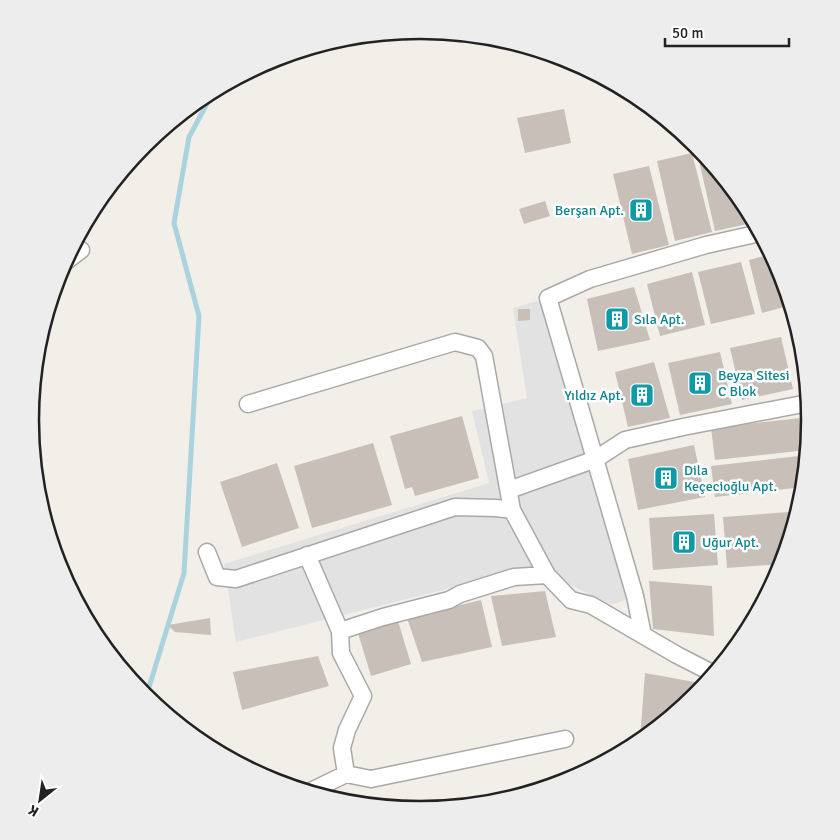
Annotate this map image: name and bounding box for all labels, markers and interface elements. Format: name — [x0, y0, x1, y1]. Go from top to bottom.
scale bar — [665, 15, 789, 47]
text: 50 m — [672, 24, 703, 42]
building icon: Berşan Apt. — [628, 197, 654, 223]
place label: Berşan Apt. — [555, 202, 624, 219]
building icon: Sıla Apt. — [604, 306, 630, 332]
place label: Sıla Apt. — [634, 311, 684, 328]
place label: Beyza Sitesi C Blok — [718, 367, 790, 400]
building icon: Beyza Sitesi C Blok — [687, 370, 713, 396]
building icon: Yıldız Apt. — [629, 382, 655, 408]
place label: Yıldız Apt. — [564, 387, 624, 404]
place label: Dila Keçecioğlu Apt. — [684, 462, 777, 495]
building icon: Dila Keçecioğlu Apt. — [653, 465, 679, 491]
building icon: Uğur Apt. — [671, 529, 697, 555]
place label: Uğur Apt. — [702, 534, 759, 551]
north arrow — [15, 775, 65, 825]
text: K — [25, 801, 42, 820]

